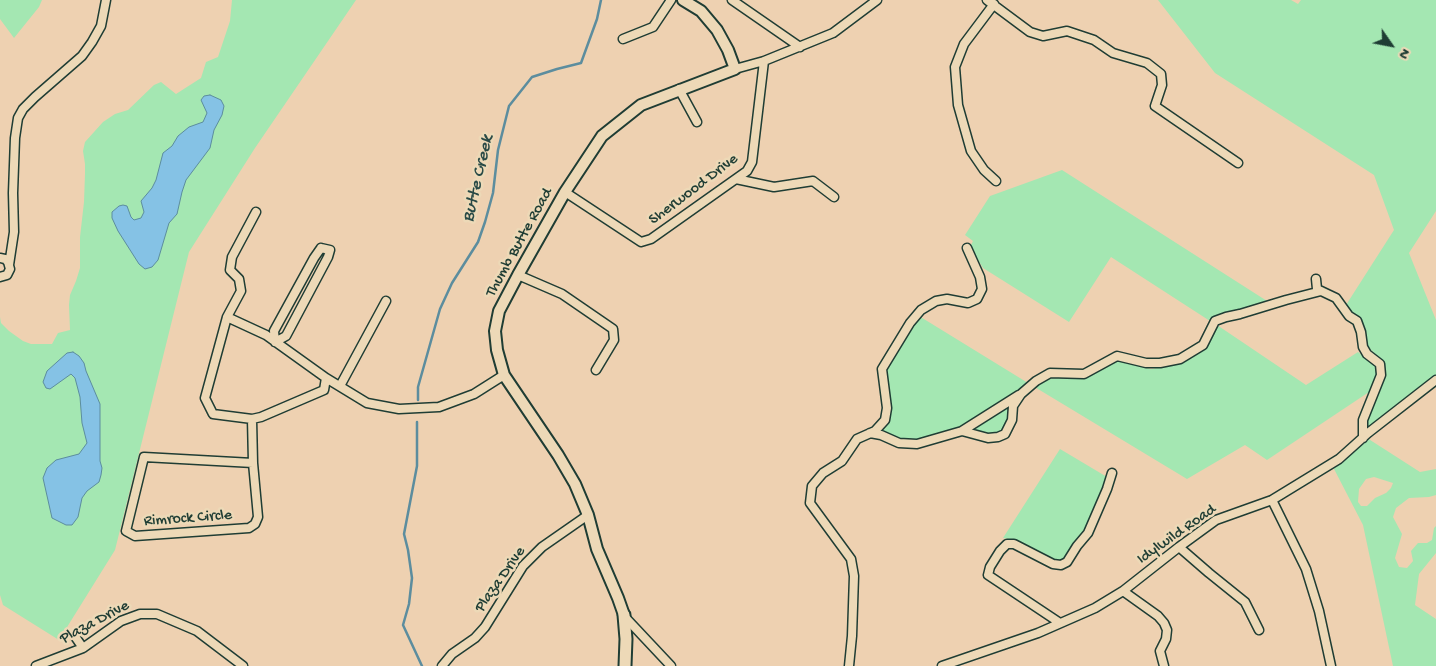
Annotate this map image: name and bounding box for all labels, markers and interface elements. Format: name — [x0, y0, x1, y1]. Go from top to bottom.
north arrow — [1366, 20, 1416, 70]
text: N — [1394, 45, 1414, 62]
water label: Butte Creek — [459, 133, 499, 225]
street label: Sherwood Drive — [646, 150, 742, 230]
street label: Thumb Butte Road — [482, 185, 558, 301]
street label: Idylwild Road — [1134, 501, 1220, 569]
street label: Rimrock Circle — [143, 506, 233, 532]
street label: Plaza Drive — [471, 543, 531, 617]
street label: Plaza Drive — [57, 597, 133, 649]

